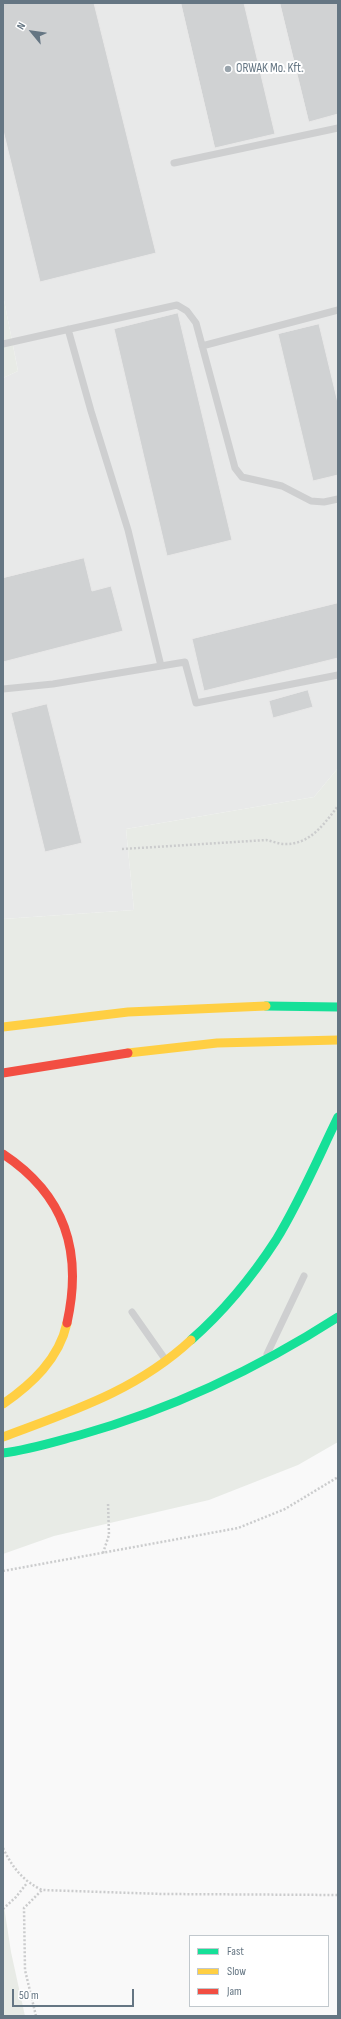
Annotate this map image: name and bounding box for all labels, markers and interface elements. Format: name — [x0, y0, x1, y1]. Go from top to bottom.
north arrow — [12, 12, 52, 52]
text: N — [14, 20, 28, 32]
place label: ORWAK Mo. Kft. — [236, 61, 304, 77]
marker: ORWAK Mo. Kft. — [223, 64, 233, 74]
legend — [189, 1935, 329, 2007]
text: Fast — [227, 1944, 244, 1959]
text: Slow — [227, 1964, 246, 1979]
scale bar — [14, 1981, 136, 2007]
text: Jam — [227, 1984, 242, 1999]
text: 50 m — [19, 1988, 39, 2003]

